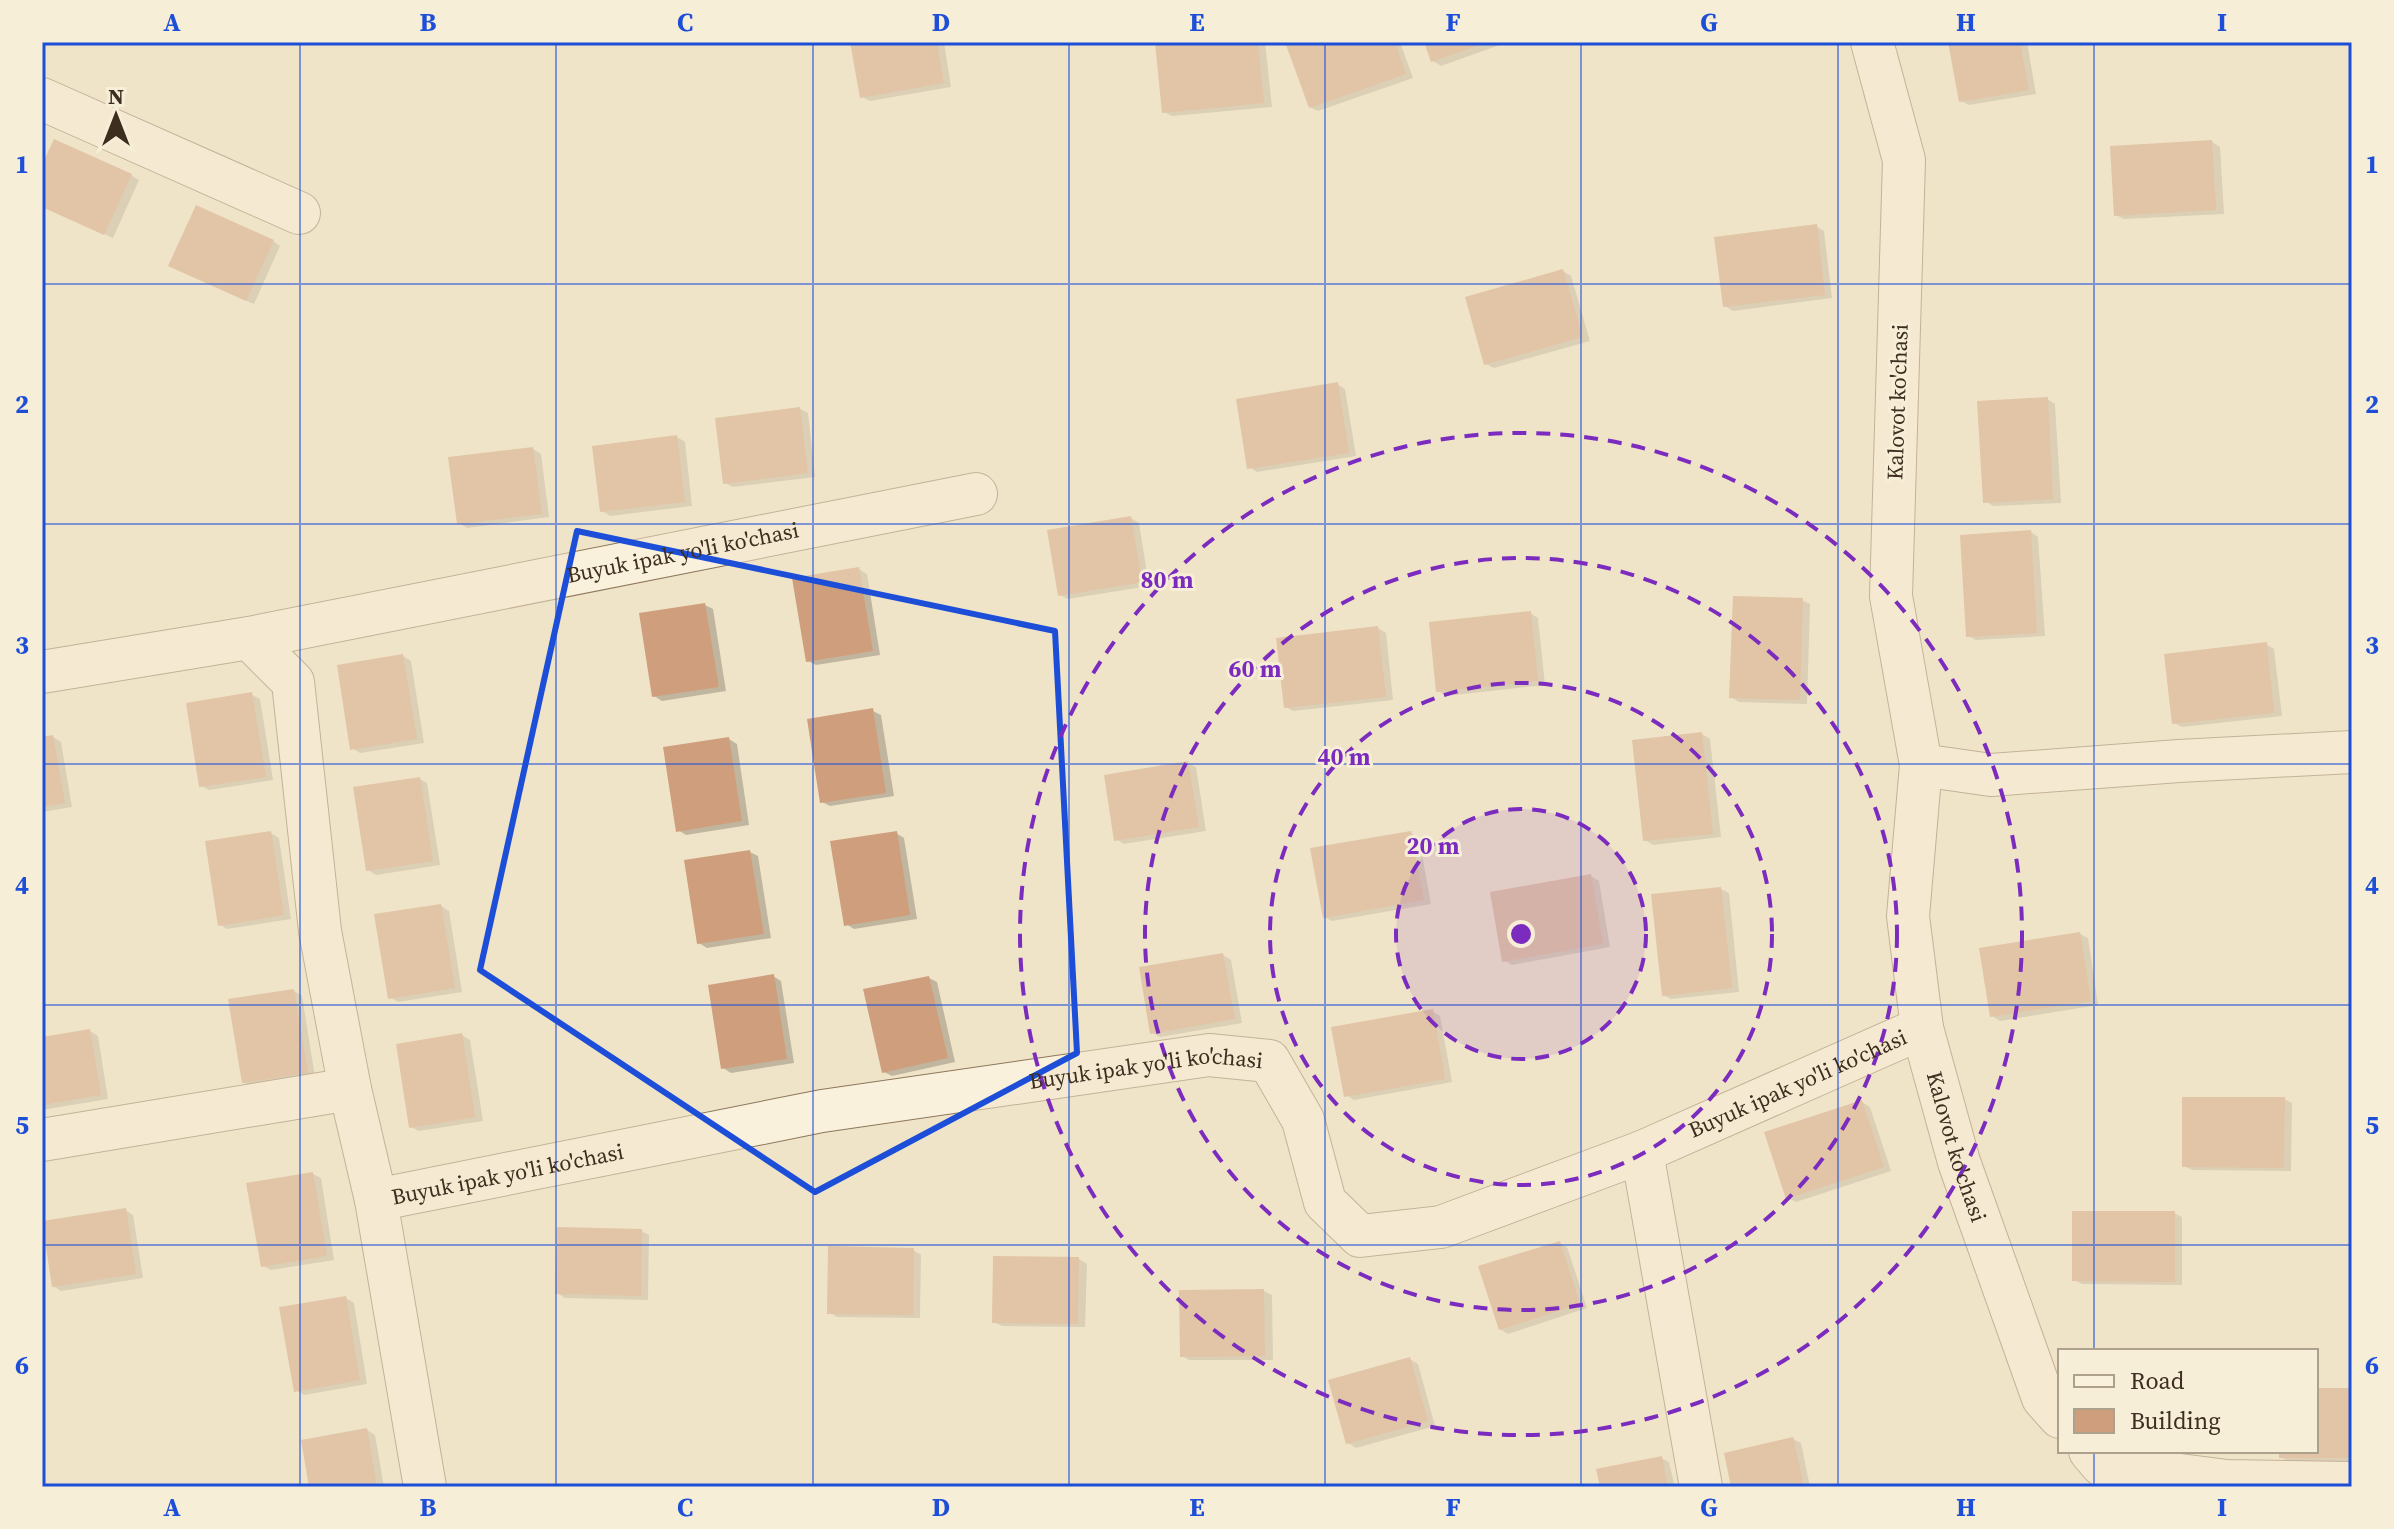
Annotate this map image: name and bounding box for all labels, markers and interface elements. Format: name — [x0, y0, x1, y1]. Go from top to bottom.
text: A — [163, 4, 181, 40]
text: B — [420, 4, 437, 40]
text: C — [677, 4, 693, 40]
text: D — [932, 4, 950, 40]
text: E — [1189, 4, 1205, 40]
text: F — [1445, 4, 1461, 40]
text: G — [1700, 4, 1718, 40]
text: H — [1956, 4, 1976, 40]
text: I — [2217, 4, 2227, 40]
north arrow — [76, 76, 156, 156]
text: N — [108, 81, 124, 111]
text: 1 — [15, 146, 29, 182]
text: 1 — [2365, 146, 2379, 182]
street label: Kalovot ko'chasi — [1879, 324, 1915, 480]
text: 2 — [15, 386, 29, 422]
text: 2 — [2365, 386, 2379, 422]
street label: Buyuk ipak yo'li ko'chasi — [564, 514, 801, 590]
text: 80 m — [1141, 563, 1194, 596]
text: 3 — [15, 627, 29, 663]
text: 3 — [2365, 627, 2379, 663]
text: 60 m — [1229, 652, 1282, 685]
text: 40 m — [1318, 740, 1371, 773]
text: 20 m — [1407, 829, 1460, 862]
text: 4 — [15, 867, 29, 903]
text: 4 — [2365, 867, 2379, 903]
centre of rings — [1507, 920, 1535, 948]
street label: Buyuk ipak yo'li ko'chasi — [1684, 1022, 1911, 1145]
street label: Buyuk ipak yo'li ko'chasi — [1027, 1040, 1264, 1096]
street label: Kalovot ko'chasi — [1920, 1068, 1994, 1226]
text: 5 — [15, 1107, 29, 1143]
text: 5 — [2365, 1107, 2379, 1143]
street label: Buyuk ipak yo'li ko'chasi — [389, 1136, 626, 1212]
text: 6 — [15, 1347, 29, 1383]
text: 6 — [2365, 1347, 2379, 1383]
legend — [2058, 1349, 2318, 1453]
text: Road — [2130, 1364, 2185, 1397]
text: Building — [2130, 1404, 2221, 1437]
text: A — [163, 1489, 181, 1525]
text: B — [420, 1489, 437, 1525]
text: C — [677, 1489, 693, 1525]
text: D — [932, 1489, 950, 1525]
text: E — [1189, 1489, 1205, 1525]
text: F — [1445, 1489, 1461, 1525]
text: G — [1700, 1489, 1718, 1525]
text: H — [1956, 1489, 1976, 1525]
text: I — [2217, 1489, 2227, 1525]

